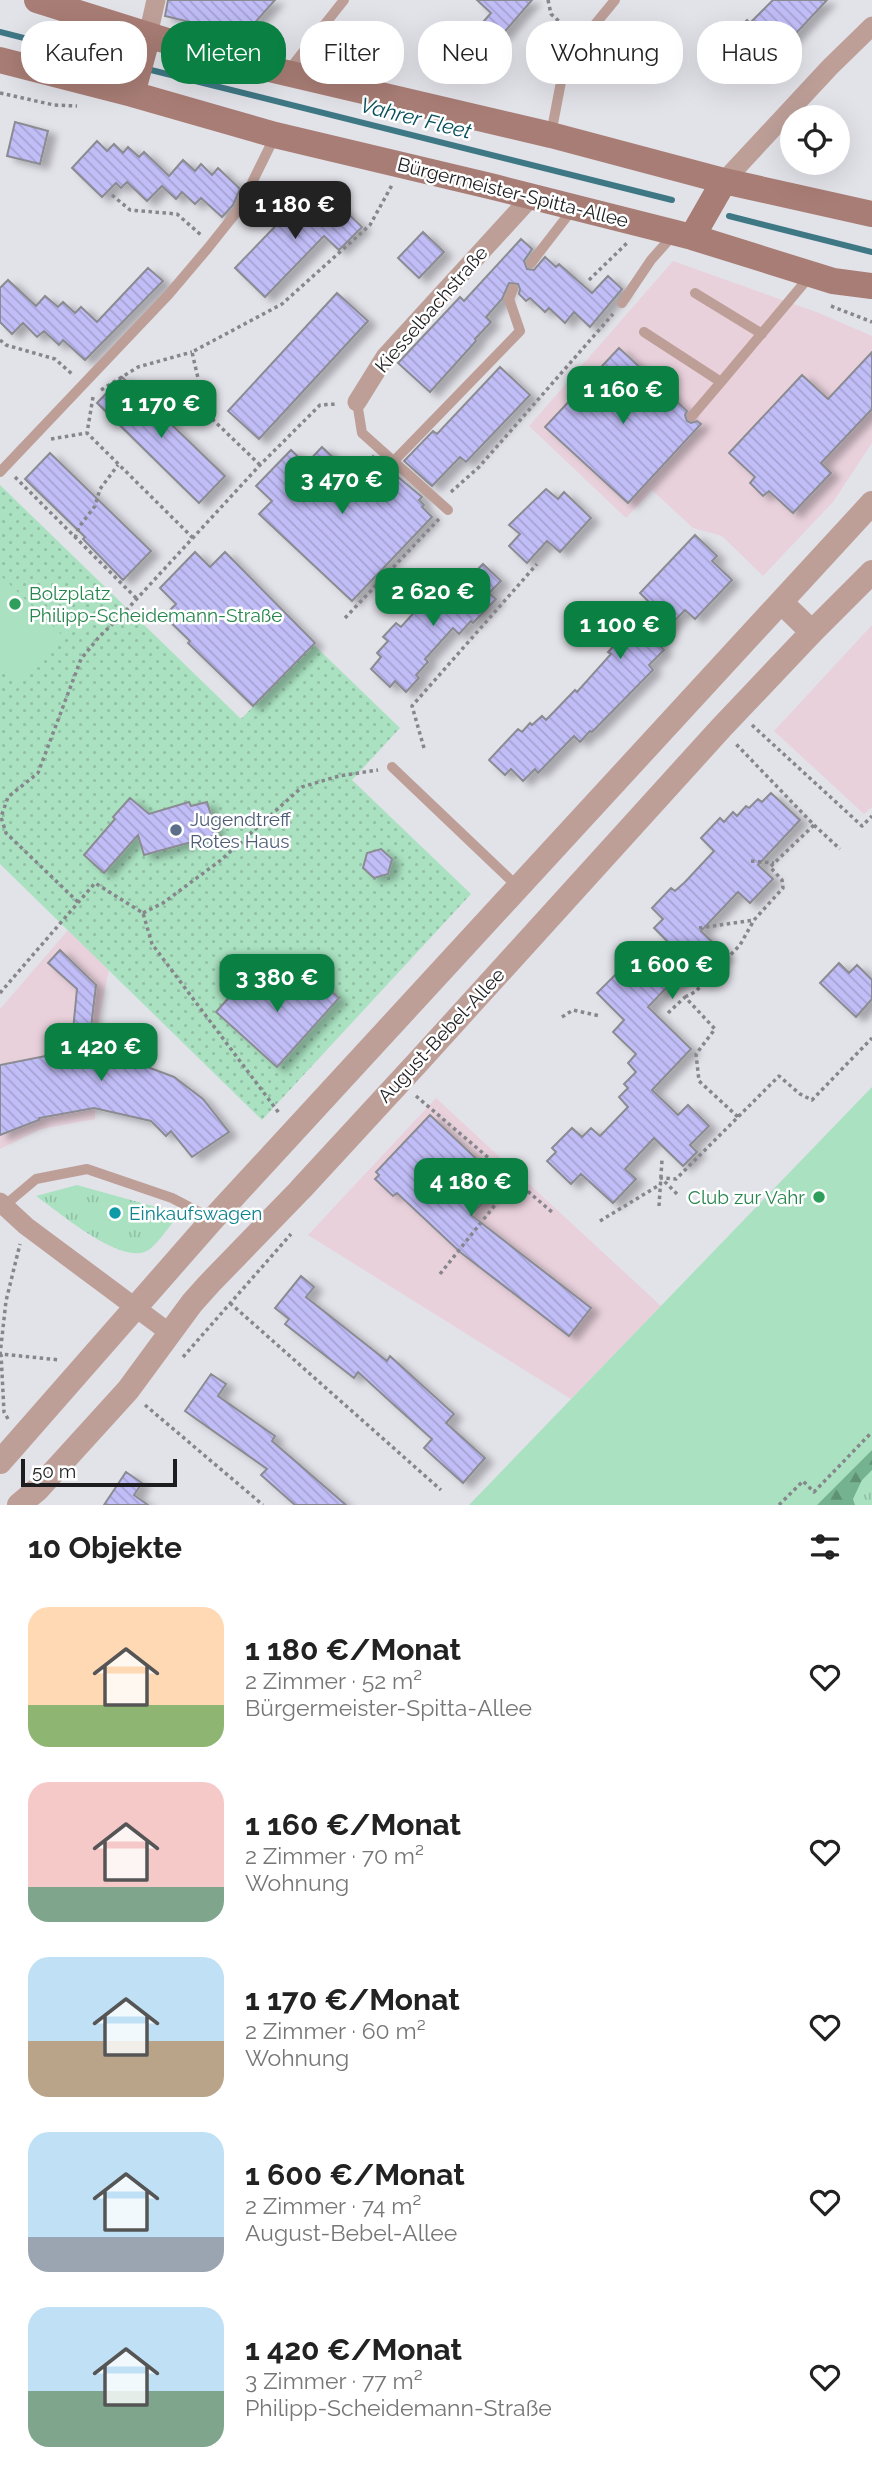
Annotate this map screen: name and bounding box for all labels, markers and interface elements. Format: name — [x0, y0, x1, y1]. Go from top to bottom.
chip: Kaufen — [21, 21, 147, 84]
chip: Mieten — [161, 21, 286, 84]
chip: Filter — [300, 21, 404, 84]
chip: Neu — [418, 21, 512, 84]
chip: Wohnung — [526, 21, 683, 84]
chip: Haus — [697, 21, 802, 84]
water label: Vahrer Fleet — [358, 92, 474, 144]
map controls — [780, 105, 850, 175]
button: locate — [780, 105, 850, 175]
street label: Bürgermeister-Spitta-Allee — [395, 153, 631, 231]
pin: 1 180 € — [230, 182, 360, 241]
text: 1 180 € — [255, 190, 335, 217]
street label: Kiesselbachstraße — [370, 241, 492, 377]
pin: 1 160 € — [558, 366, 688, 426]
text: 1 160 € — [583, 375, 663, 402]
pin: 1 170 € — [96, 380, 226, 440]
text: 1 170 € — [121, 389, 201, 416]
pin: 3 470 € — [277, 456, 407, 516]
text: 3 470 € — [301, 465, 383, 492]
pin: 2 620 € — [368, 568, 498, 628]
text: 2 620 € — [391, 577, 475, 604]
place label: Bolzplatz Philipp-Scheidemann-Straße — [29, 582, 282, 626]
marker: Bolzplatz Philipp-Scheidemann-Straße — [7, 596, 23, 612]
pin: 1 100 € — [555, 602, 685, 661]
text: 1 100 € — [580, 610, 660, 637]
place label: Jugendtreff Rotes Haus — [190, 808, 292, 852]
marker: Jugendtreff Rotes Haus — [168, 822, 184, 838]
pin: 1 600 € — [607, 942, 737, 1001]
text: 1 600 € — [631, 950, 713, 977]
pin: 3 380 € — [212, 954, 342, 1014]
text: 3 380 € — [235, 963, 319, 990]
street label: August-Bebel-Allee — [373, 963, 509, 1107]
pin: 1 420 € — [36, 1024, 166, 1083]
text: 1 420 € — [61, 1032, 141, 1059]
pin: 4 180 € — [406, 1158, 536, 1218]
text: 4 180 € — [430, 1167, 512, 1194]
place label: Club zur Vahr — [688, 1186, 805, 1208]
marker: Club zur Vahr — [811, 1189, 827, 1205]
place label: Einkaufswagen — [129, 1202, 262, 1224]
marker: Einkaufswagen — [107, 1205, 123, 1221]
scale bar — [21, 1456, 177, 1488]
text: 50 m — [32, 1460, 76, 1482]
icon: filters — [806, 1528, 844, 1566]
text: 10 Objekte — [28, 1530, 182, 1565]
text: 1 180 €/Monat — [245, 1632, 461, 1667]
icon: home — [84, 1635, 168, 1719]
icon: heart — [806, 1658, 844, 1696]
text: 2 Zimmer · 52 m² — [245, 1667, 422, 1694]
text: Bürgermeister-Spitta-Allee — [245, 1694, 532, 1721]
text: 1 160 €/Monat — [245, 1807, 461, 1842]
icon: home — [84, 1810, 168, 1894]
icon: heart — [806, 1833, 844, 1871]
text: 2 Zimmer · 70 m² — [245, 1842, 424, 1869]
text: Wohnung — [245, 1869, 349, 1896]
text: 1 170 €/Monat — [245, 1982, 460, 2017]
icon: home — [84, 1985, 168, 2069]
icon: heart — [806, 2008, 844, 2046]
text: 2 Zimmer · 60 m² — [245, 2017, 426, 2044]
text: Wohnung — [245, 2044, 349, 2071]
text: 1 600 €/Monat — [245, 2157, 465, 2192]
icon: home — [84, 2160, 168, 2244]
icon: heart — [806, 2183, 844, 2221]
text: 2 Zimmer · 74 m² — [245, 2192, 421, 2219]
text: August-Bebel-Allee — [245, 2219, 457, 2246]
text: 1 420 €/Monat — [245, 2332, 462, 2367]
icon: home — [84, 2335, 168, 2419]
icon: heart — [806, 2358, 844, 2396]
text: 3 Zimmer · 77 m² — [245, 2367, 423, 2394]
text: Philipp-Scheidemann-Straße — [245, 2394, 552, 2421]

